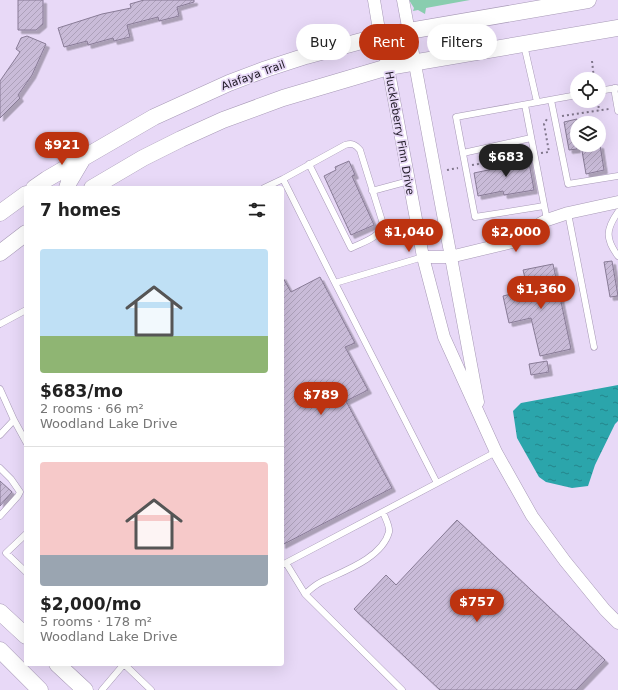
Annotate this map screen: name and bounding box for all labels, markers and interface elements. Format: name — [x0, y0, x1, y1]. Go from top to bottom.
chip: Buy — [296, 24, 351, 60]
chip: Rent — [359, 24, 419, 60]
chip: Filters — [427, 24, 497, 60]
street label: Alafaya Trail — [219, 58, 287, 93]
street label: Huckleberry Finn Drive — [382, 70, 417, 196]
map controls — [570, 72, 606, 152]
button: locate — [570, 72, 606, 108]
button: layers — [570, 116, 606, 152]
pin: $921 — [38, 132, 86, 166]
text: $921 — [44, 137, 80, 152]
pin: $683 — [482, 144, 530, 178]
text: $683 — [488, 149, 524, 164]
icon: filters — [246, 199, 268, 221]
text: 7 homes — [40, 200, 121, 220]
pin: $1,040 — [376, 219, 442, 253]
pin: $2,000 — [483, 219, 549, 253]
text: $1,040 — [384, 224, 434, 239]
text: $2,000 — [491, 224, 541, 239]
icon: home — [118, 275, 190, 347]
pin: $1,360 — [508, 276, 574, 310]
text: $1,360 — [516, 281, 566, 296]
text: $683/mo — [40, 381, 123, 401]
pin: $789 — [297, 382, 345, 416]
text: $789 — [303, 387, 339, 402]
text: 2 rooms · 66 m² — [40, 401, 144, 416]
text: Woodland Lake Drive — [40, 416, 178, 431]
icon: home — [118, 488, 190, 560]
pin: $757 — [453, 589, 501, 623]
text: $2,000/mo — [40, 594, 141, 614]
text: $757 — [459, 594, 495, 609]
text: 5 rooms · 178 m² — [40, 614, 152, 629]
text: Woodland Lake Drive — [40, 629, 178, 644]

